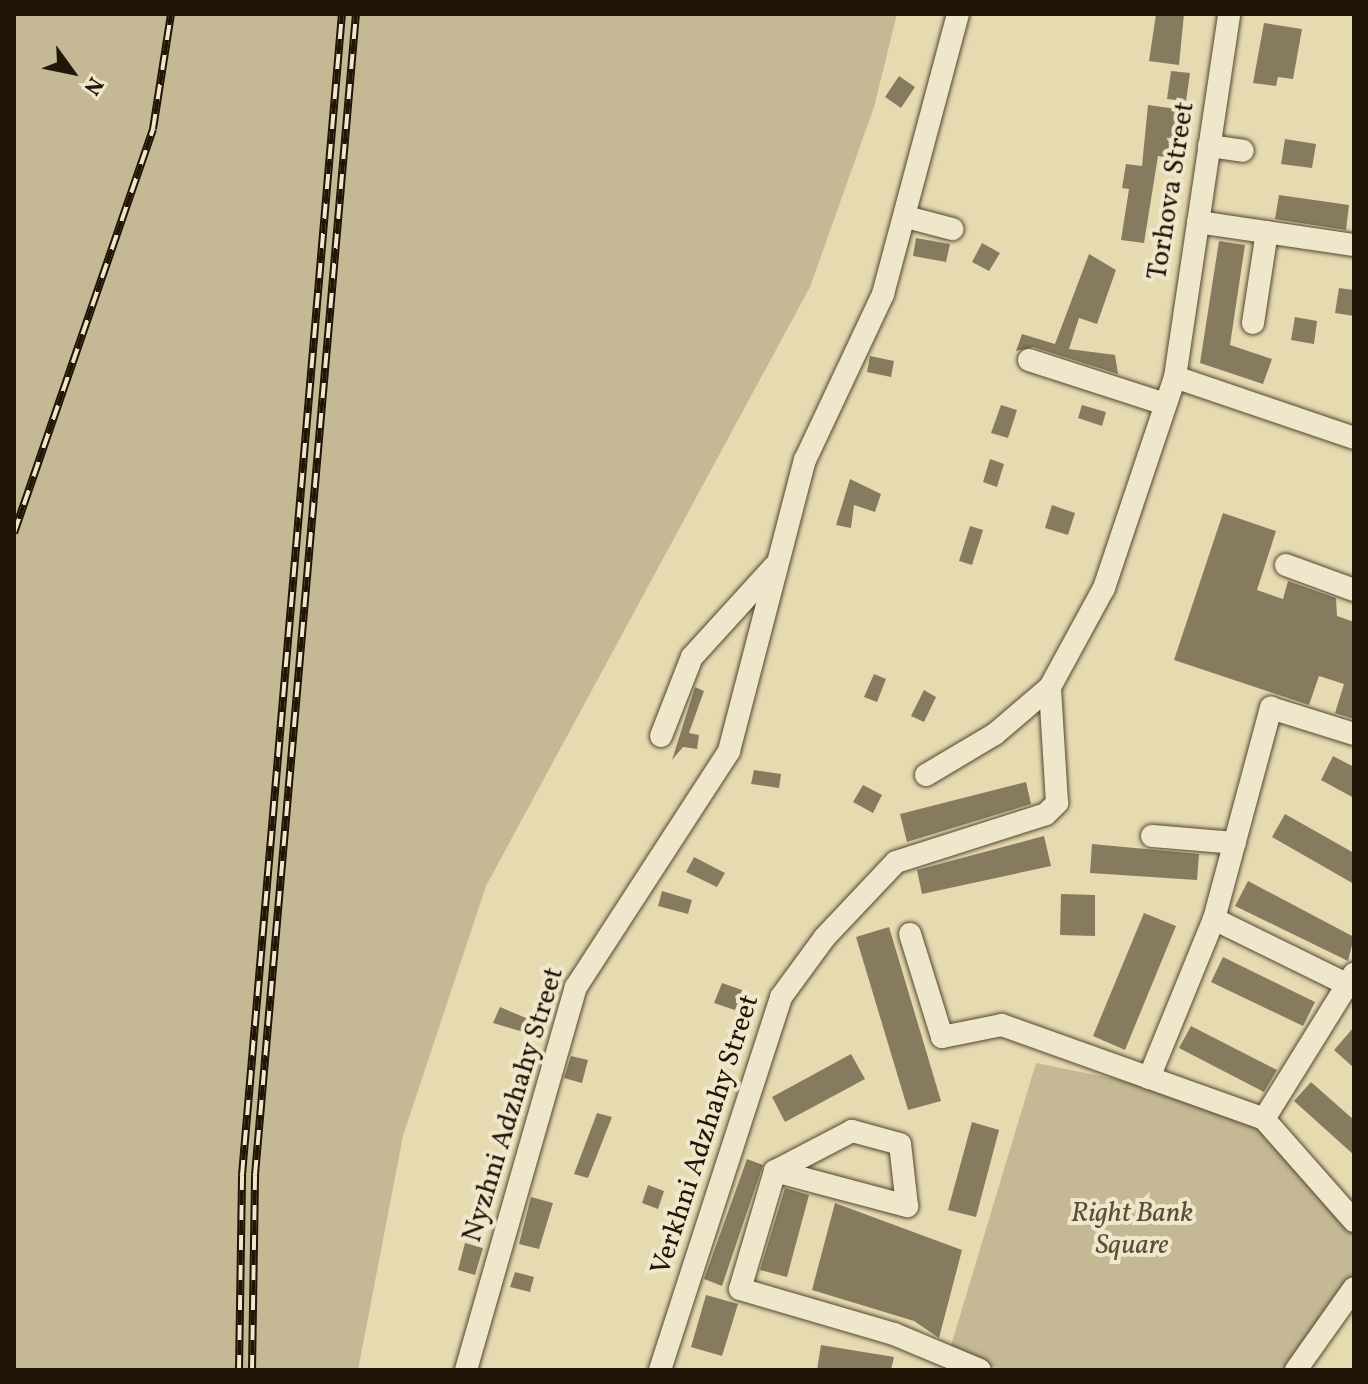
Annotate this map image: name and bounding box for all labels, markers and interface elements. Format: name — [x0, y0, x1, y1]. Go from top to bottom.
north arrow — [32, 32, 112, 112]
text: N — [75, 70, 110, 100]
street label: Torhova Street — [1141, 99, 1203, 283]
street label: Nyzhni Adzhahy Street — [456, 963, 572, 1247]
street label: Verkhni Adzhahy Street — [645, 990, 767, 1280]
park label: Right Bank Square — [1071, 1197, 1193, 1263]

